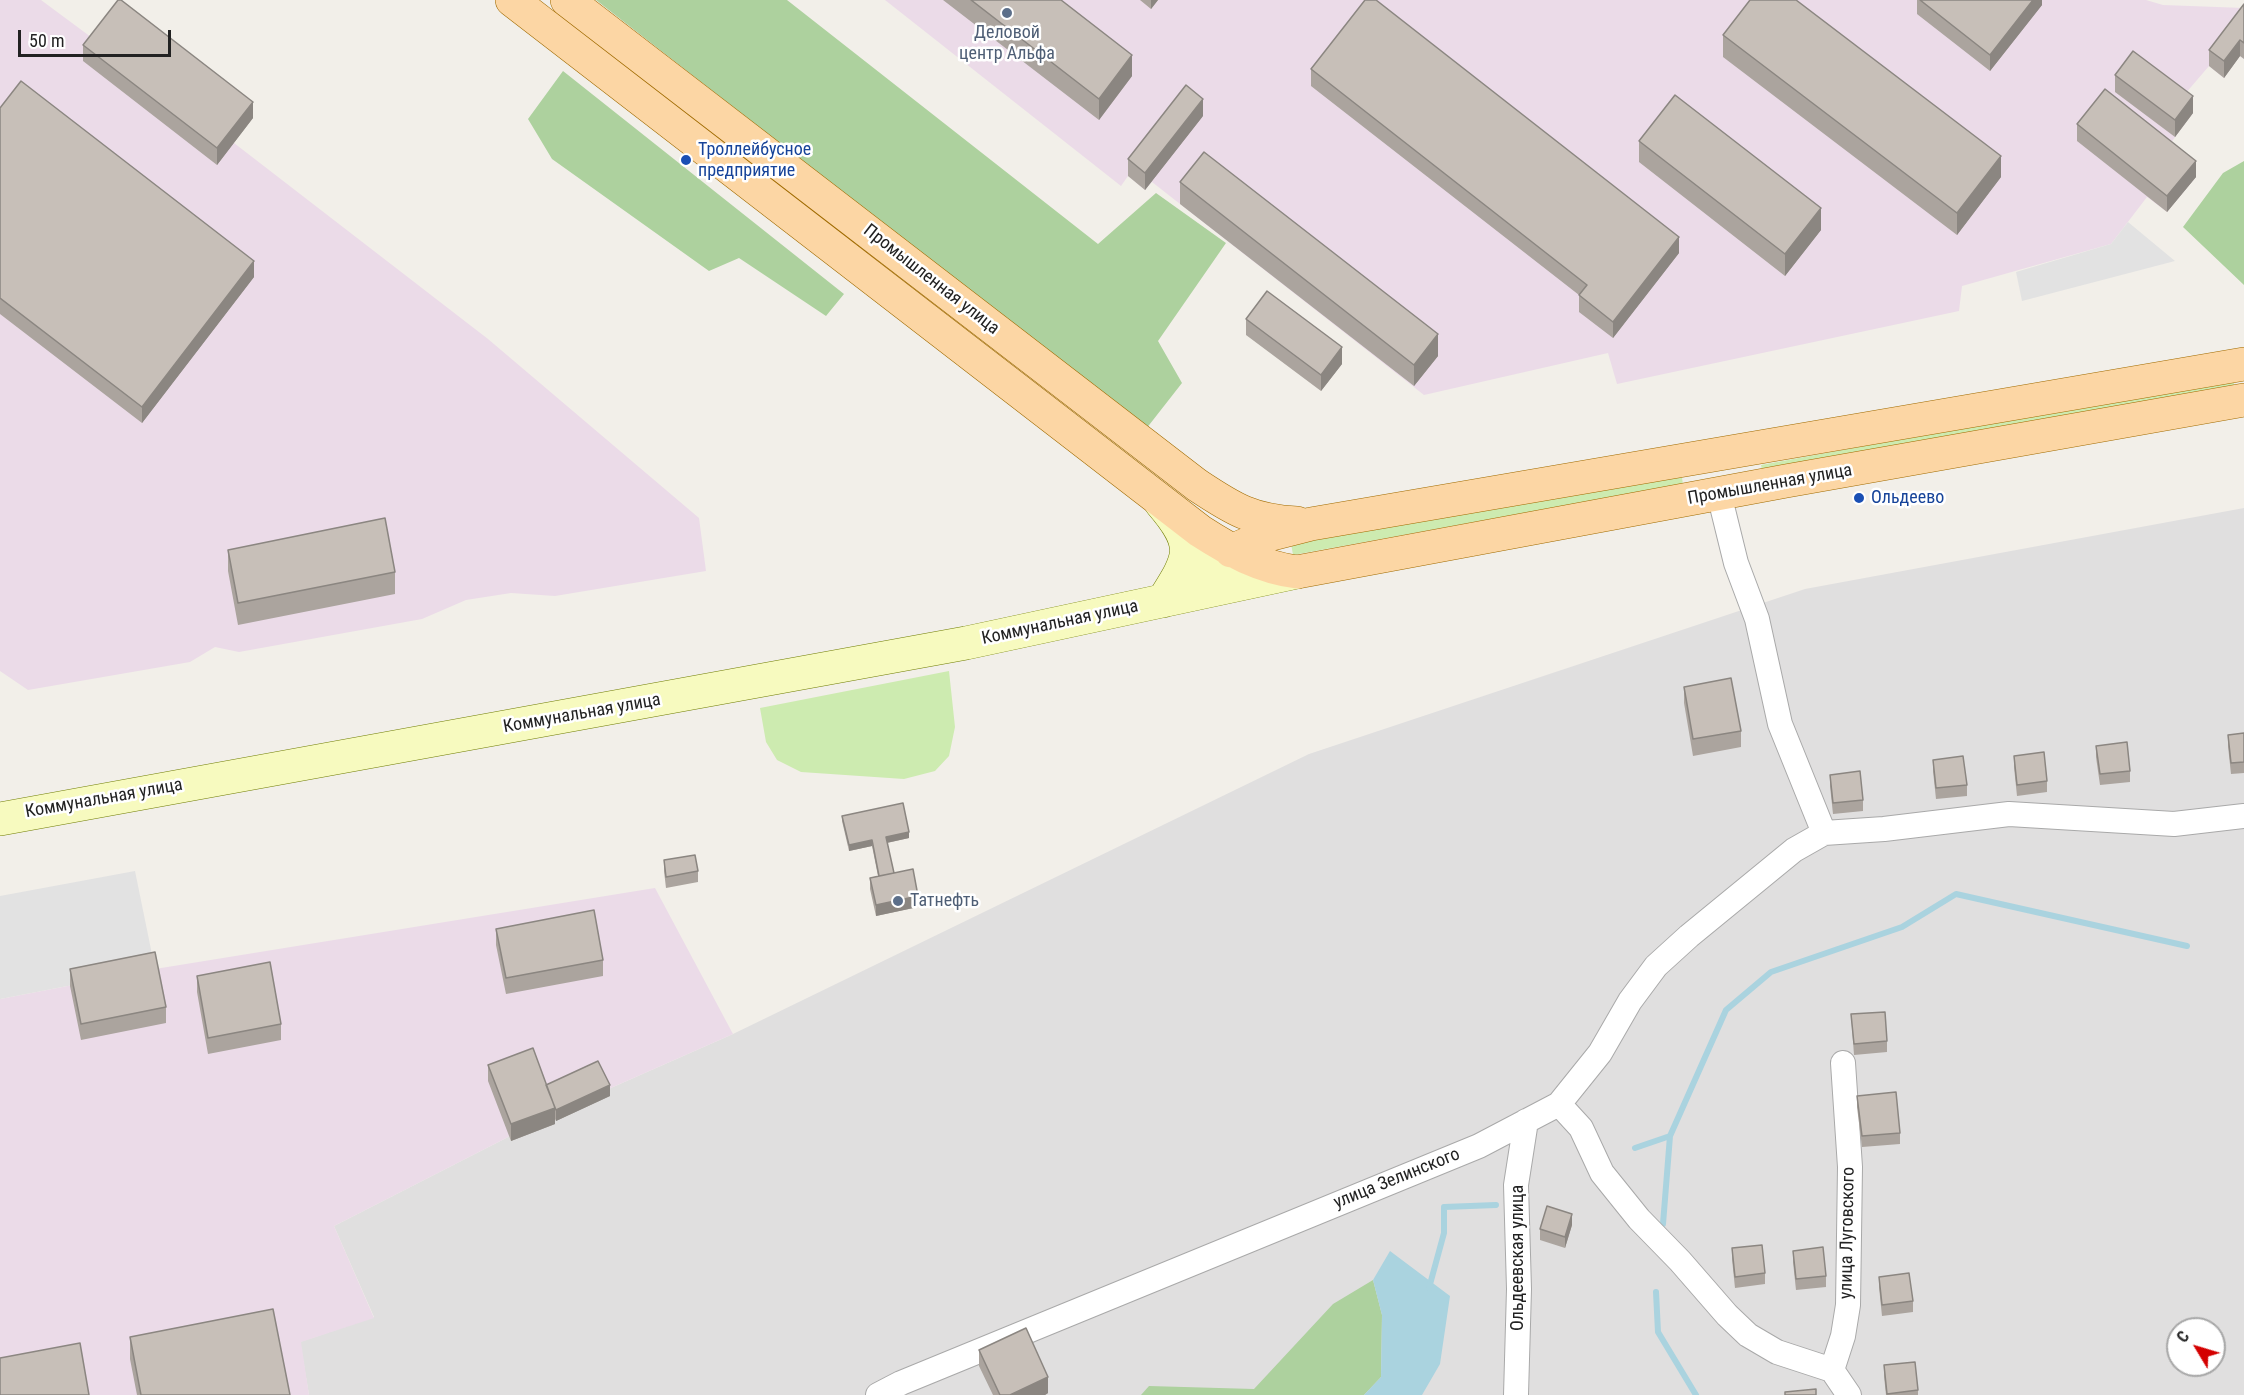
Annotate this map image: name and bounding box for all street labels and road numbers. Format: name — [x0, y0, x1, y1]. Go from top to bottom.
street label: Промышленная улица — [859, 220, 1003, 340]
street label: Промышленная улица — [1686, 460, 1854, 510]
street label: Коммунальная улица — [980, 596, 1140, 650]
street label: Коммунальная улица — [502, 690, 662, 738]
street label: Коммунальная улица — [24, 775, 184, 823]
street label: улица Зелинского — [1331, 1144, 1463, 1214]
street label: улица Луговского — [1836, 1167, 1860, 1299]
street label: Ольдеевская улица — [1507, 1185, 1529, 1331]

